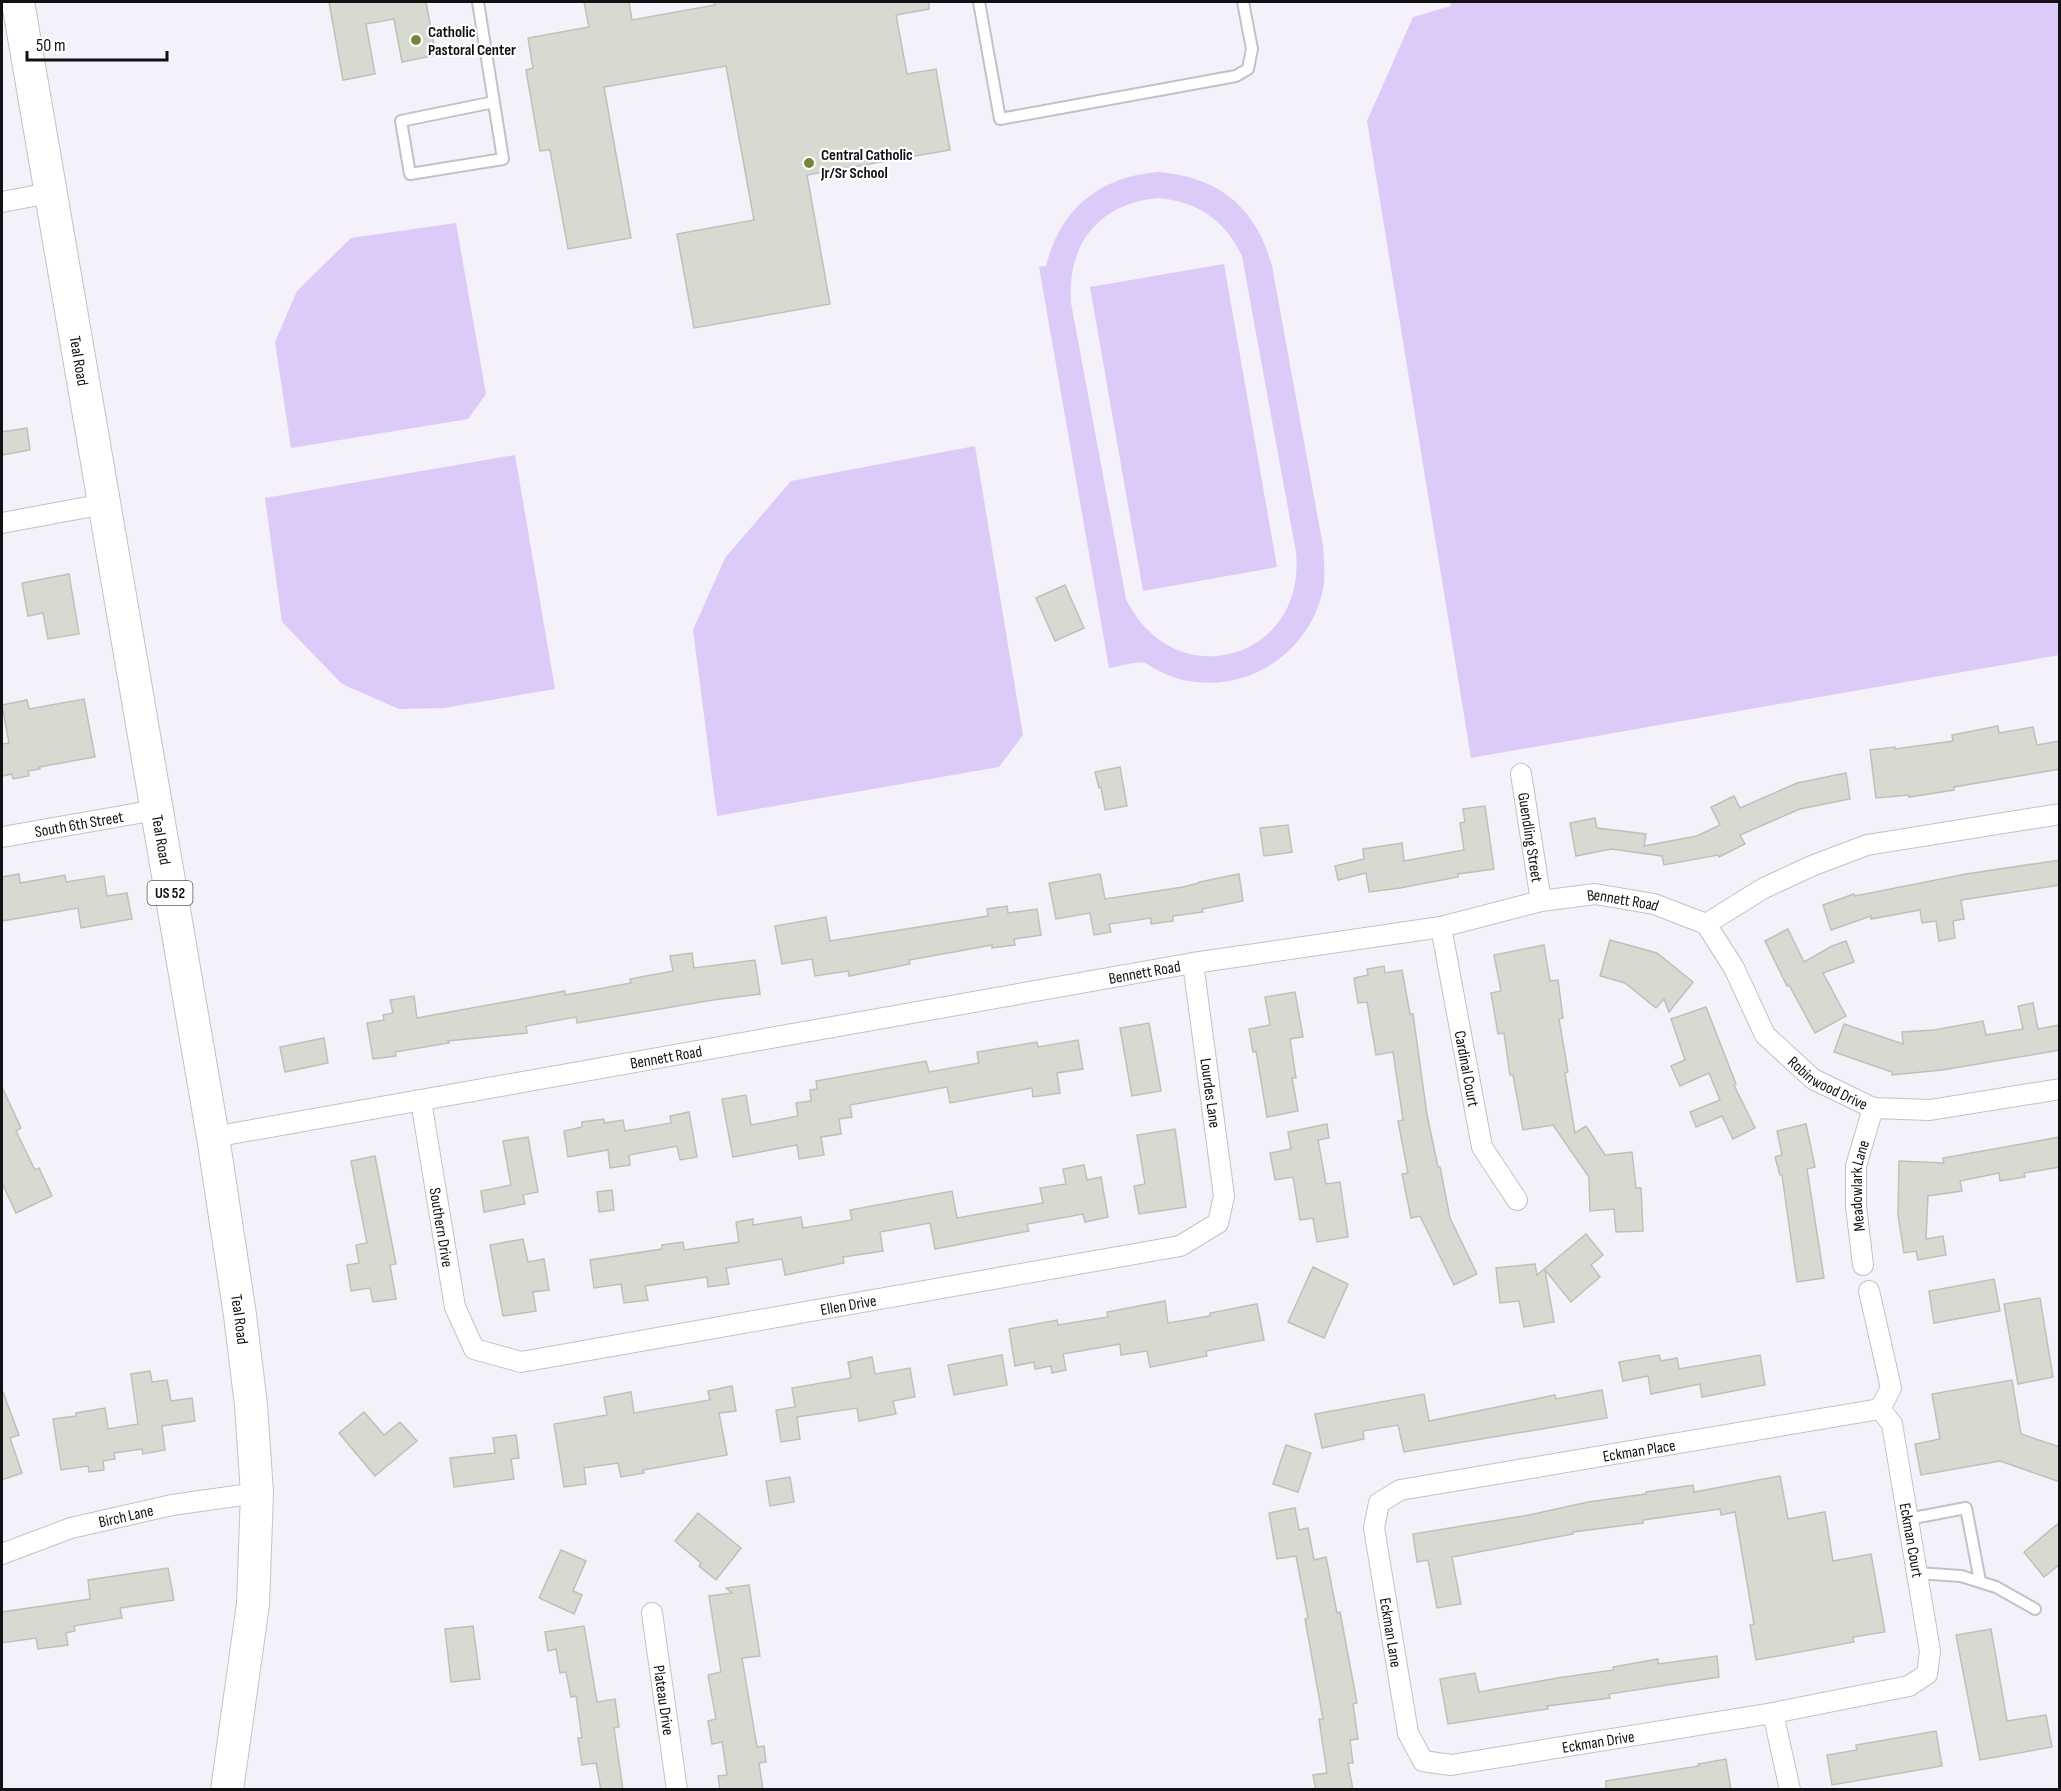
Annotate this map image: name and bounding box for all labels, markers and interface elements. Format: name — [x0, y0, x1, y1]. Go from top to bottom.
place label: Catholic Pastoral Center — [428, 23, 516, 60]
scale bar — [27, 24, 166, 62]
marker: Catholic Pastoral Center — [409, 33, 423, 47]
text: 50 m — [36, 35, 66, 56]
place label: Central Catholic Jr/Sr School — [820, 146, 913, 183]
marker: Central Catholic Jr/Sr School — [802, 156, 816, 170]
street label: Teal Road — [65, 335, 92, 387]
street label: Guendling Street — [1513, 791, 1546, 884]
street label: South 6th Street — [33, 808, 125, 842]
street label: Teal Road — [147, 814, 174, 866]
road number: US 52 — [148, 881, 192, 905]
street label: Bennett Road — [1586, 886, 1661, 916]
street label: Bennett Road — [1107, 957, 1182, 989]
street label: Cardinal Court — [1450, 1029, 1482, 1108]
street label: Bennett Road — [629, 1042, 704, 1074]
street label: Robinwood Drive — [1783, 1053, 1870, 1115]
street label: Lourdes Lane — [1195, 1057, 1224, 1129]
street label: Meadowlark Lane — [1848, 1138, 1874, 1232]
street label: Southern Drive — [424, 1186, 456, 1269]
street label: Ellen Drive — [819, 1292, 878, 1320]
street label: Teal Road — [226, 1293, 252, 1346]
street label: Eckman Place — [1601, 1436, 1677, 1467]
street label: Eckman Court — [1895, 1501, 1926, 1579]
street label: Birch Lane — [97, 1502, 155, 1532]
street label: Eckman Lane — [1375, 1596, 1405, 1669]
street label: Plateau Drive — [648, 1664, 677, 1737]
street label: Eckman Drive — [1561, 1728, 1636, 1758]

